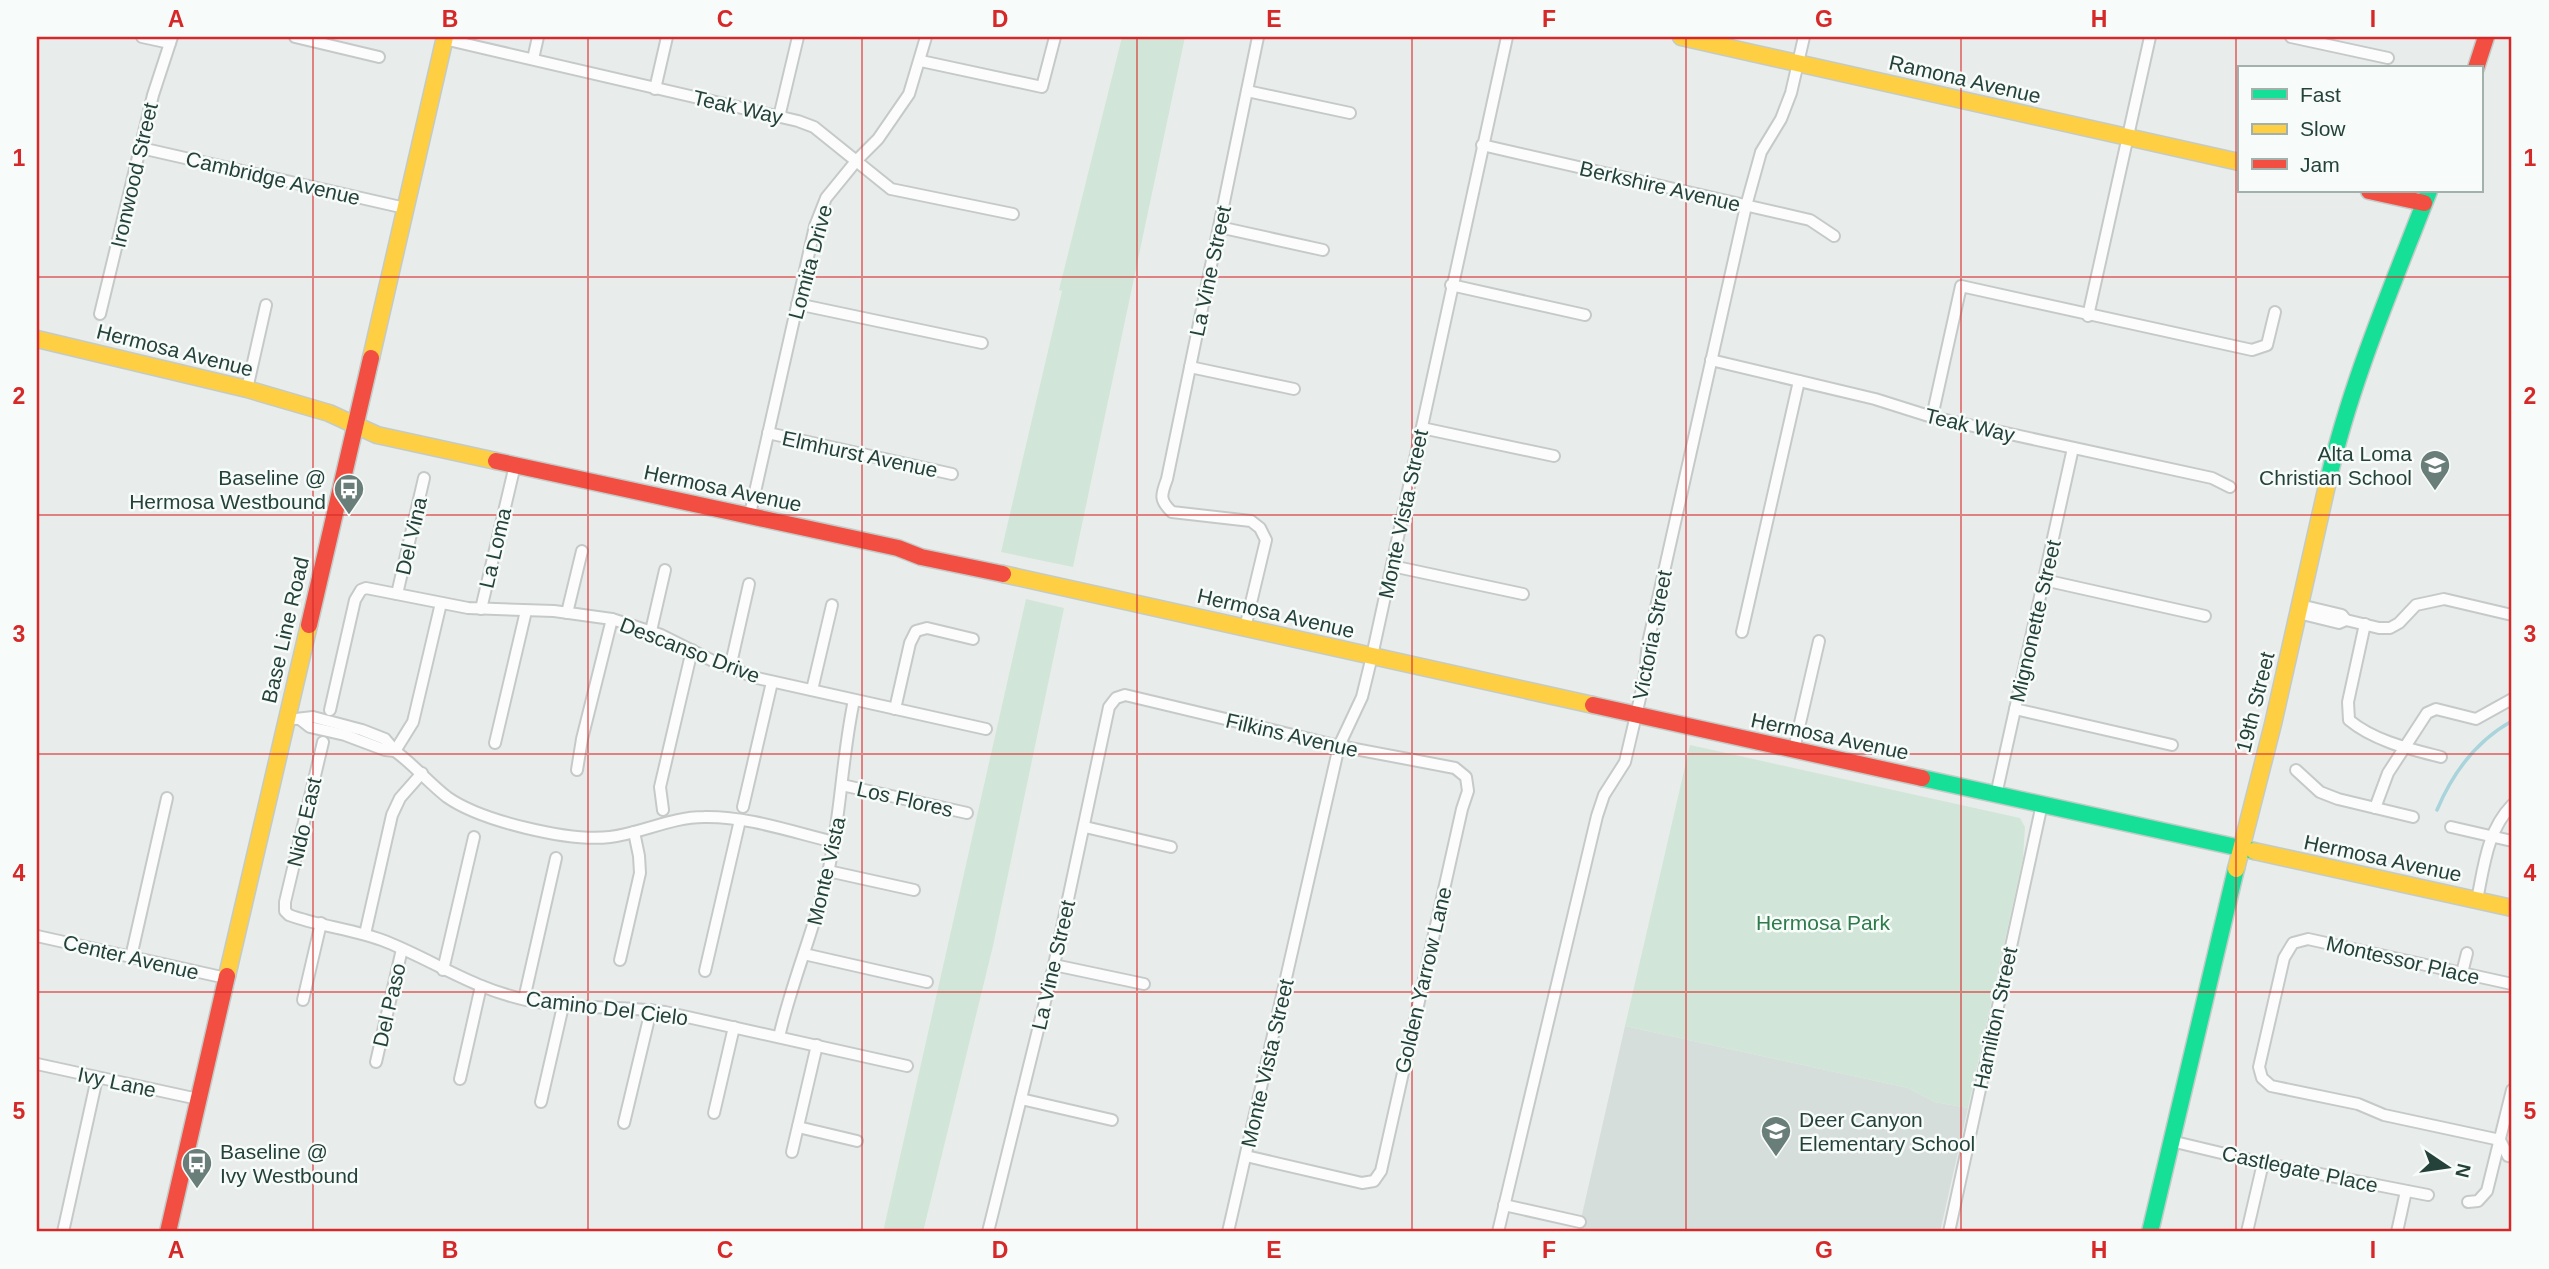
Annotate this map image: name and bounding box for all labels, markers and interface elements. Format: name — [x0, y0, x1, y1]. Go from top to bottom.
text: A — [168, 6, 184, 32]
text: B — [442, 6, 458, 32]
text: C — [717, 6, 733, 32]
text: D — [992, 6, 1008, 32]
text: E — [1266, 6, 1282, 32]
text: F — [1542, 6, 1556, 32]
text: G — [1815, 6, 1833, 32]
text: H — [2091, 6, 2107, 32]
text: I — [2370, 6, 2376, 32]
street label: Ramona Avenue — [1887, 50, 2043, 108]
legend — [2238, 66, 2482, 192]
text: Fast — [2300, 83, 2341, 106]
street label: Teak Way — [691, 86, 786, 129]
street label: Ironwood Street — [106, 100, 162, 250]
text: Slow — [2300, 117, 2346, 140]
text: 1 — [13, 145, 26, 171]
text: 1 — [2524, 145, 2537, 171]
street label: Cambridge Avenue — [184, 147, 362, 209]
text: Jam — [2300, 153, 2340, 176]
street label: Berkshire Avenue — [1577, 156, 1743, 216]
street label: Lomita Drive — [784, 202, 836, 322]
street label: La Vine Street — [1185, 204, 1235, 338]
street label: Hermosa Avenue — [94, 319, 256, 381]
text: 2 — [13, 383, 25, 409]
text: 2 — [2524, 383, 2536, 409]
street label: Teak Way — [1923, 404, 2018, 447]
street label: Elmhurst Avenue — [780, 426, 940, 482]
street label: Monte Vista Street — [1374, 427, 1432, 601]
place label: Alta Loma Christian School — [2259, 442, 2412, 489]
school or university icon: Alta Loma Christian School — [2418, 448, 2452, 492]
street label: Hermosa Avenue — [642, 460, 804, 516]
place label: Baseline @ Hermosa Westbound — [129, 466, 326, 513]
bus stop icon: Baseline @ Hermosa Westbound — [332, 472, 366, 516]
street label: Del Vina — [391, 495, 431, 577]
street label: La Loma — [475, 505, 515, 590]
street label: Mignonette Street — [2005, 537, 2065, 704]
street label: Base Line Road — [257, 555, 313, 705]
street label: Victoria Street — [1628, 568, 1676, 702]
street label: Hermosa Avenue — [1195, 584, 1357, 642]
street label: Descanso Drive — [617, 613, 763, 687]
text: 3 — [13, 621, 25, 647]
text: 3 — [2524, 621, 2536, 647]
street label: 19th Street — [2231, 649, 2279, 755]
street label: Hermosa Avenue — [1749, 708, 1911, 764]
street label: Filkins Avenue — [1224, 709, 1360, 761]
street label: Nido East — [283, 775, 325, 869]
street label: Los Flores — [855, 777, 955, 821]
street label: Monte Vista — [802, 814, 850, 927]
street label: Hermosa Avenue — [2302, 830, 2464, 886]
text: 4 — [13, 860, 26, 886]
text: 4 — [2524, 860, 2537, 886]
street label: Golden Yarrow Lane — [1390, 885, 1456, 1075]
street label: La Vine Street — [1027, 898, 1079, 1032]
park label: Hermosa Park — [1756, 911, 1891, 934]
street label: Center Avenue — [61, 930, 201, 984]
street label: Montessor Place — [2324, 931, 2482, 989]
street label: Hamilton Street — [1969, 945, 2021, 1091]
street label: Del Paso — [368, 961, 410, 1049]
street label: Monte Vista Street — [1236, 976, 1298, 1150]
street label: Camino Del Cielo — [525, 987, 689, 1029]
street label: Ivy Lane — [76, 1062, 158, 1102]
text: 5 — [13, 1098, 26, 1124]
text: 5 — [2524, 1098, 2537, 1124]
place label: Deer Canyon Elementary School — [1799, 1108, 1975, 1155]
school or university icon: Deer Canyon Elementary School — [1759, 1114, 1793, 1158]
north arrow — [2412, 1132, 2482, 1202]
place label: Baseline @ Ivy Westbound — [220, 1140, 359, 1187]
street label: Castlegate Place — [2220, 1141, 2380, 1197]
bus stop icon: Baseline @ Ivy Westbound — [180, 1146, 214, 1190]
text: N — [2451, 1162, 2475, 1180]
text: A — [168, 1237, 184, 1263]
text: B — [442, 1237, 458, 1263]
text: C — [717, 1237, 733, 1263]
text: D — [992, 1237, 1008, 1263]
text: E — [1266, 1237, 1282, 1263]
text: F — [1542, 1237, 1556, 1263]
text: G — [1815, 1237, 1833, 1263]
text: H — [2091, 1237, 2107, 1263]
text: I — [2370, 1237, 2376, 1263]

